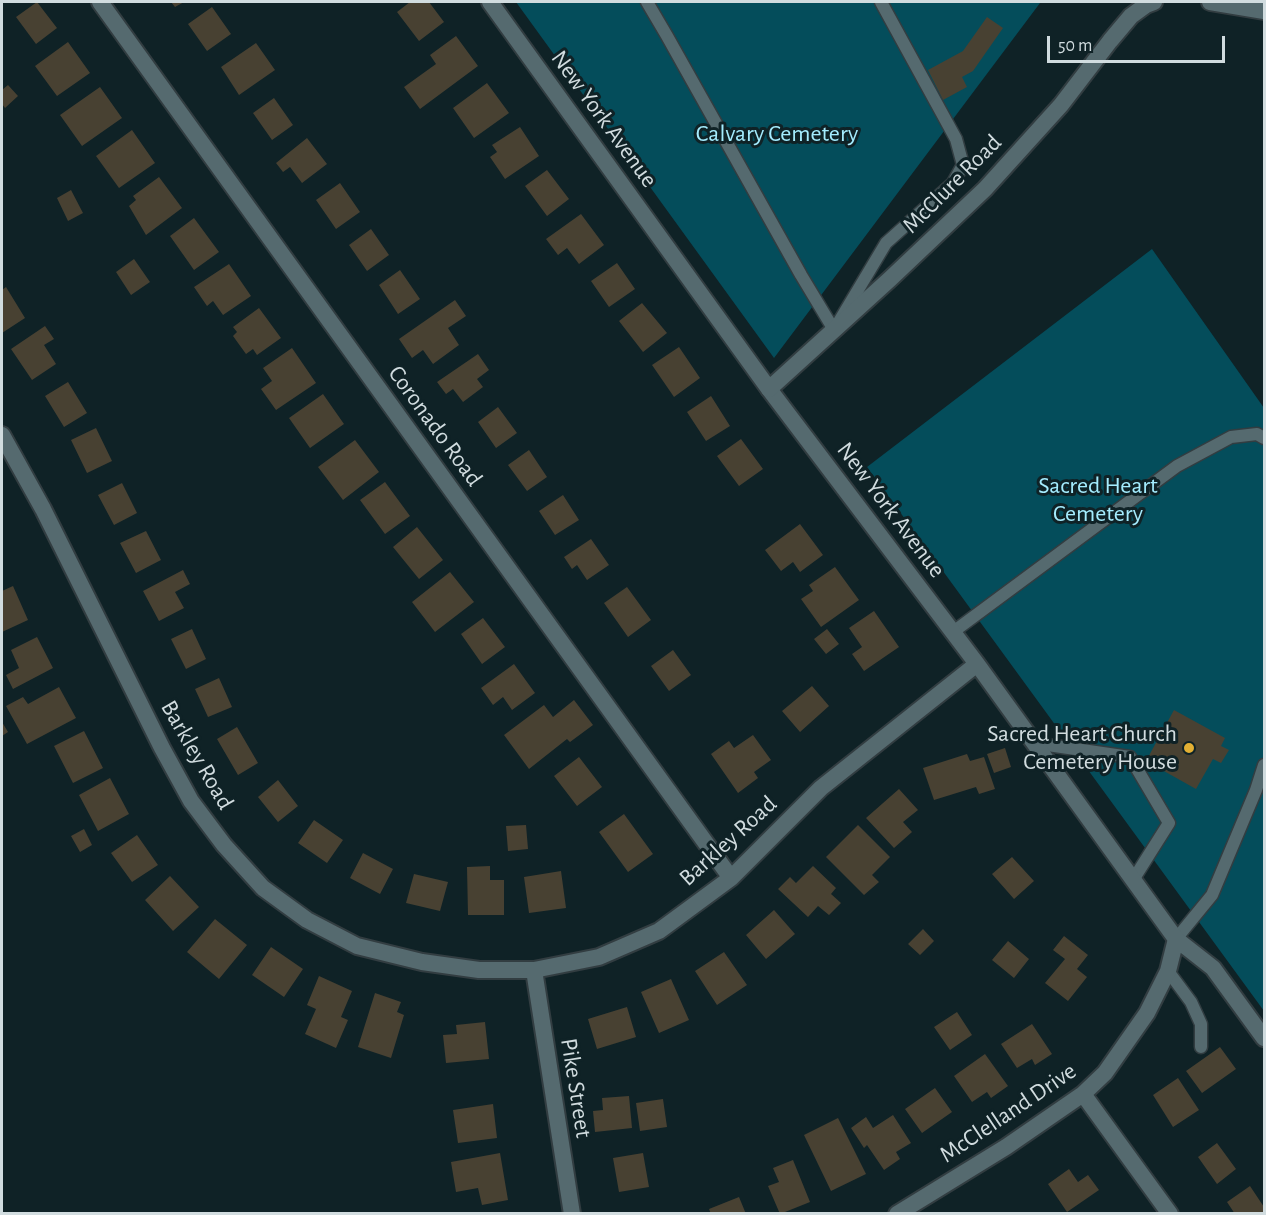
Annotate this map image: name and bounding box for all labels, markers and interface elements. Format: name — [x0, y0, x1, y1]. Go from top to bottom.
scale bar — [1050, 24, 1228, 62]
text: 50 m — [1058, 37, 1092, 55]
street label: New York Avenue — [545, 45, 663, 193]
park label: Calvary Cemetery — [696, 120, 858, 148]
street label: McClure Road — [896, 128, 1008, 240]
street label: Coronado Road — [382, 360, 488, 492]
street label: New York Avenue — [831, 436, 951, 584]
park label: Sacred Heart Cemetery — [1038, 472, 1158, 528]
street label: Barkley Road — [154, 695, 240, 815]
place label: Sacred Heart Church Cemetery House — [987, 720, 1177, 776]
marker: Sacred Heart Church Cemetery House — [1182, 741, 1196, 755]
street label: Barkley Road — [673, 790, 783, 892]
street label: Pike Street — [554, 1036, 598, 1140]
street label: McClelland Drive — [934, 1057, 1082, 1169]

